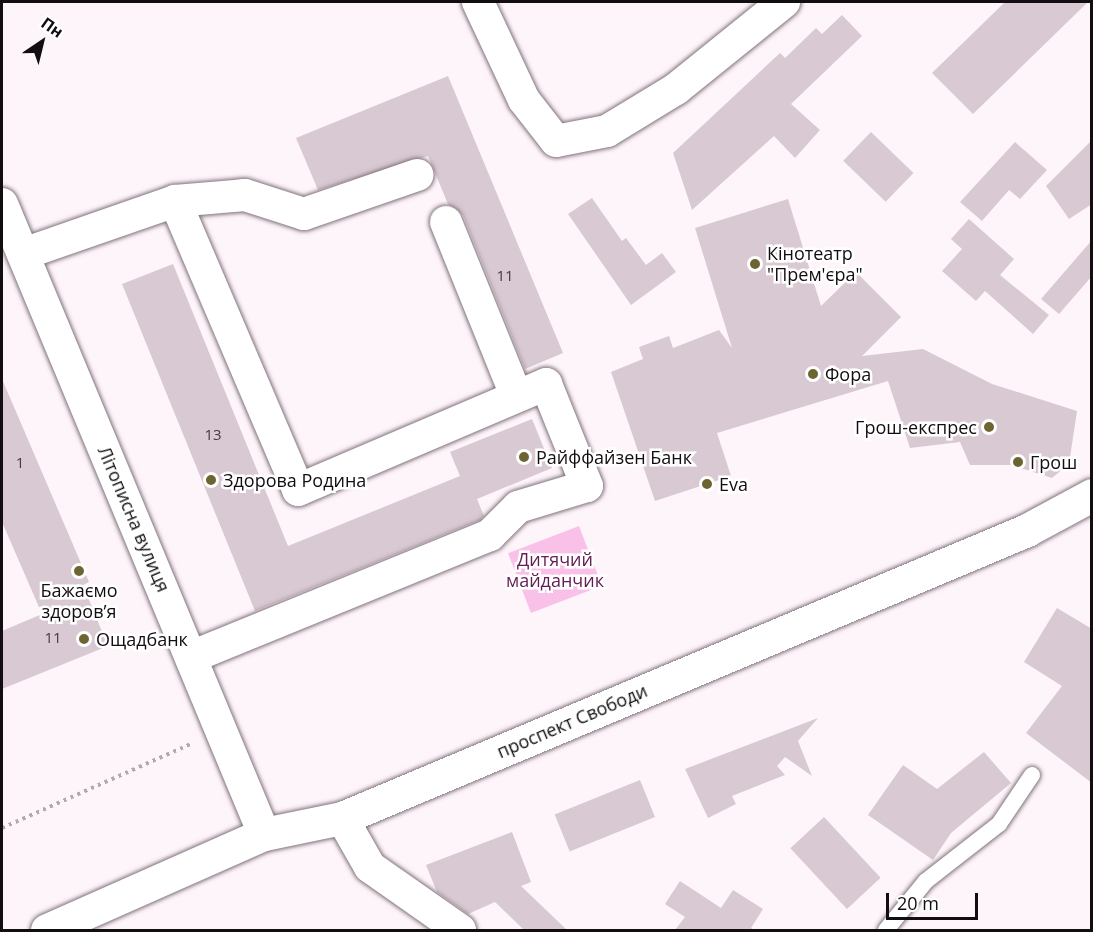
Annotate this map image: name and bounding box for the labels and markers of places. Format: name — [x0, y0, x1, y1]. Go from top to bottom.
place label: Кінотеатр "Прем'єра" — [767, 243, 863, 286]
marker: Кінотеатр "Прем'єра" — [748, 257, 762, 271]
place label: Фора — [825, 363, 871, 385]
marker: Фора — [806, 367, 820, 381]
place label: Грош-експрес — [855, 416, 977, 438]
marker: Грош-експрес — [982, 420, 996, 434]
place label: Райффайзен Банк — [536, 446, 692, 468]
marker: Райффайзен Банк — [517, 450, 531, 464]
place label: Грош — [1030, 451, 1077, 473]
marker: Грош — [1011, 455, 1025, 469]
place label: Здорова Родина — [223, 469, 366, 491]
marker: Здорова Родина — [204, 473, 218, 487]
place label: Eva — [719, 473, 748, 495]
marker: Eva — [700, 477, 714, 491]
marker: Бажаємо здоров’я — [72, 564, 86, 578]
place label: Бажаємо здоров’я — [40, 580, 118, 622]
place label: Ощадбанк — [96, 628, 188, 650]
marker: Ощадбанк — [77, 632, 91, 646]

